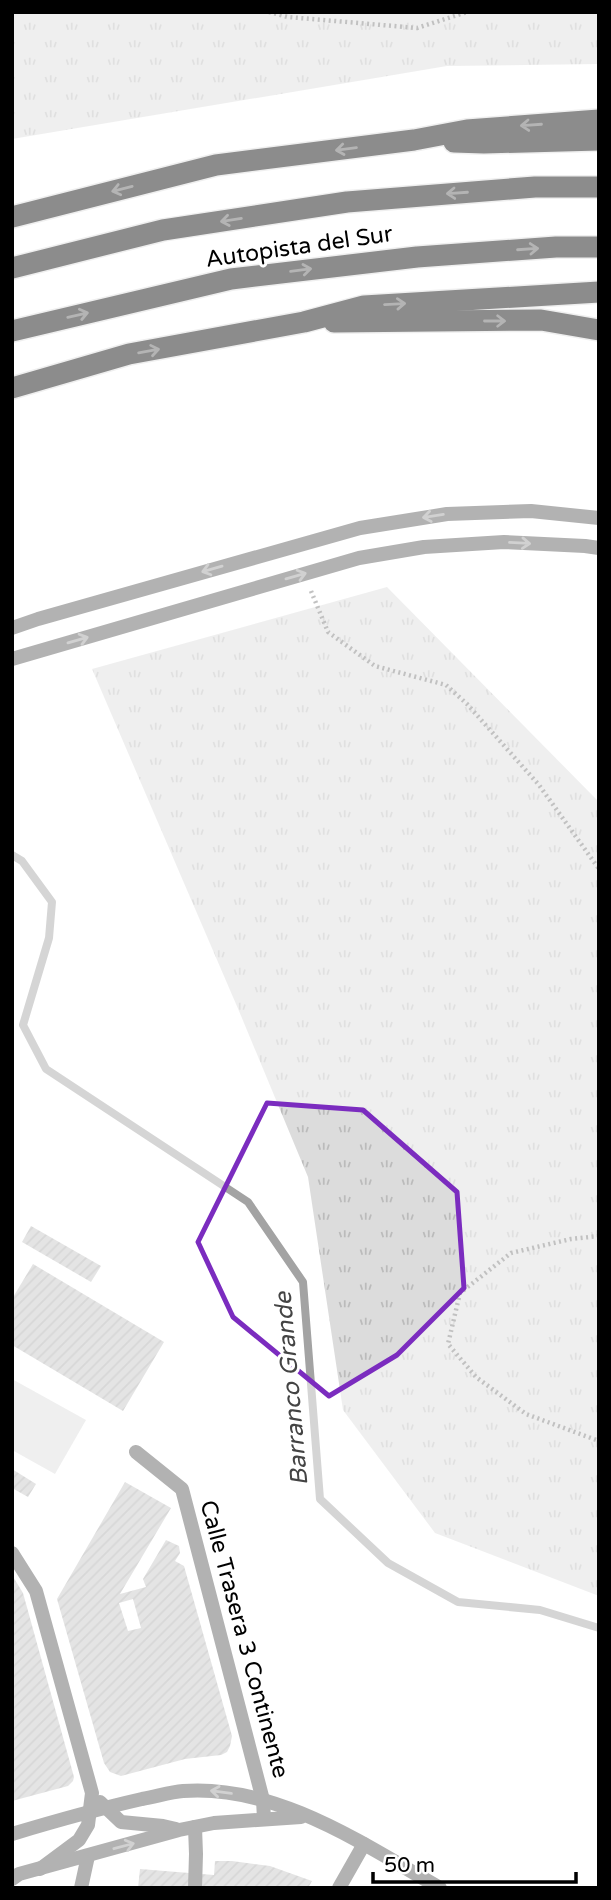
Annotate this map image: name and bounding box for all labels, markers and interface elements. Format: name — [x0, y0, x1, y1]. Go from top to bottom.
one-way arrow — [520, 119, 542, 132]
one-way arrow — [335, 142, 358, 155]
one-way arrow — [112, 183, 134, 196]
one-way arrow — [446, 187, 469, 200]
one-way arrow — [221, 214, 243, 227]
street label: Autopista del Sur — [204, 220, 395, 274]
one-way arrow — [516, 243, 539, 256]
one-way arrow — [289, 264, 312, 277]
one-way arrow — [383, 298, 406, 311]
one-way arrow — [67, 308, 89, 321]
one-way arrow — [483, 314, 506, 328]
one-way arrow — [137, 344, 160, 357]
one-way arrow — [422, 510, 445, 523]
one-way arrow — [508, 537, 531, 550]
one-way arrow — [202, 564, 224, 577]
one-way arrow — [285, 569, 307, 582]
one-way arrow — [66, 633, 88, 646]
water label: Barranco Grande — [268, 1289, 314, 1487]
street label: Calle Trasera 3 Continente — [193, 1497, 295, 1781]
one-way arrow — [210, 1786, 232, 1799]
one-way arrow — [113, 1838, 135, 1851]
scale bar — [373, 1840, 576, 1884]
text: 50 m — [384, 1853, 435, 1878]

